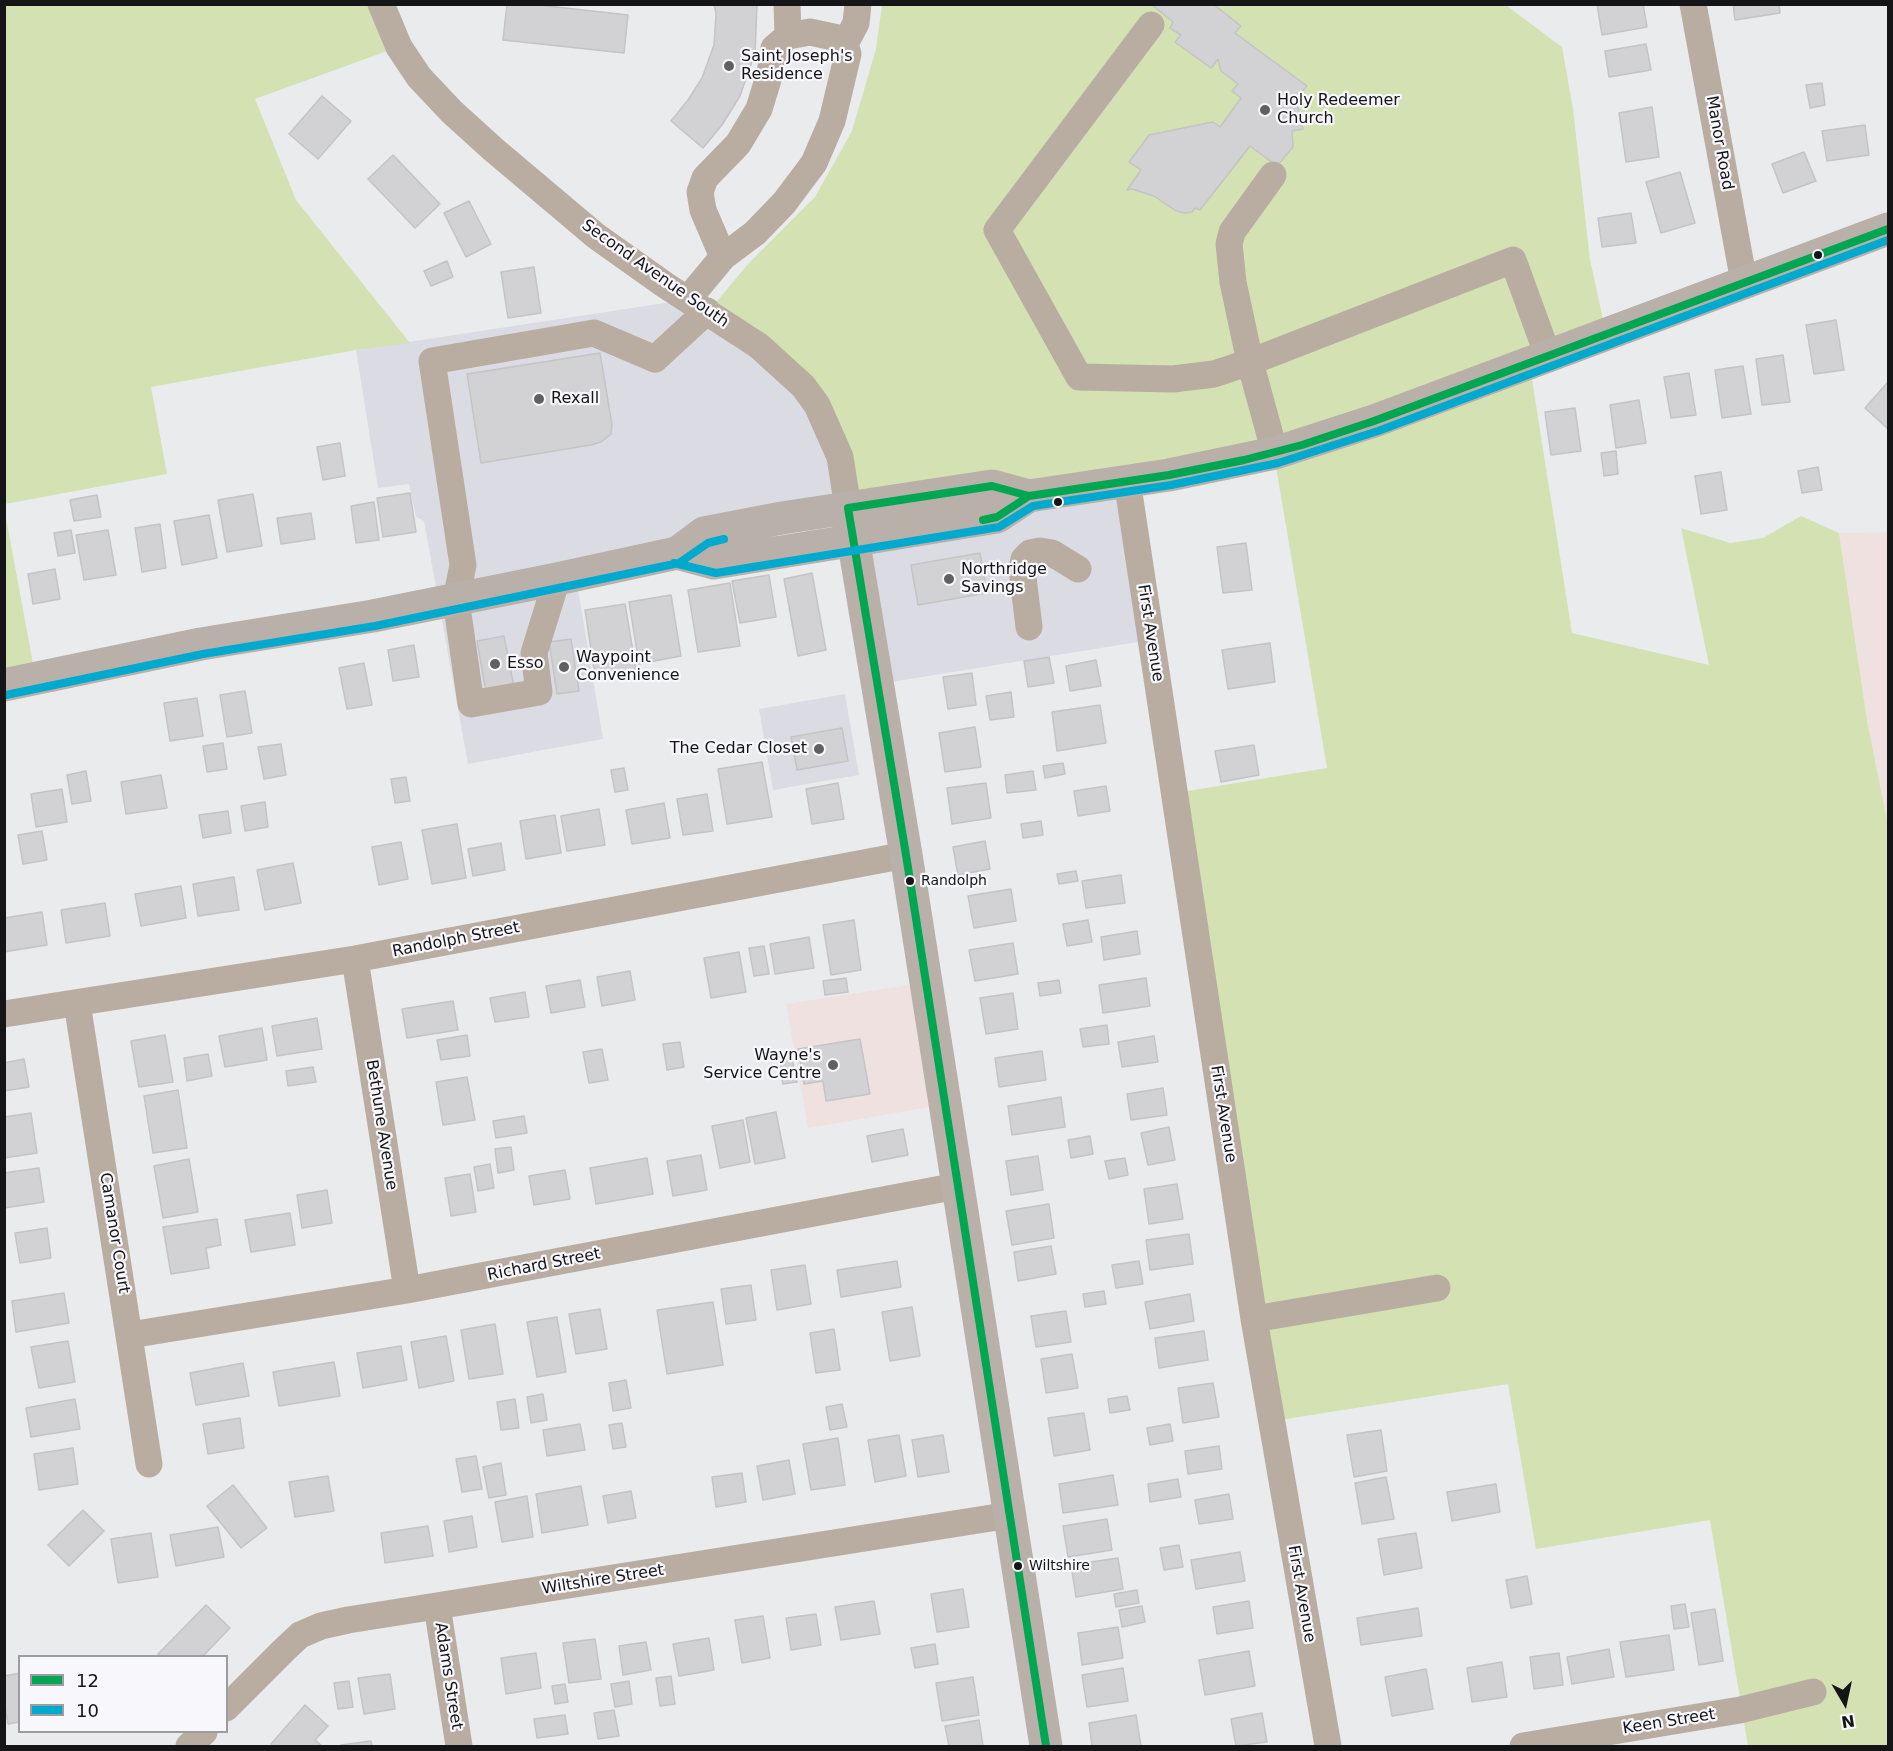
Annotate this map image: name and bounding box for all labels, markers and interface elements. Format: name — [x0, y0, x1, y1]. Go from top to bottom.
place label: Saint Joseph's Residence — [741, 47, 853, 85]
marker: Saint Joseph's Residence — [722, 59, 736, 73]
place label: Holy Redeemer Church — [1277, 91, 1400, 129]
street label: Manor Road — [1701, 94, 1737, 192]
marker: Holy Redeemer Church — [1258, 103, 1272, 117]
street label: Second Avenue South — [578, 216, 732, 332]
unlabelled marker — [1812, 249, 1824, 261]
place label: Rexall — [551, 389, 599, 409]
marker: Rexall — [532, 392, 546, 406]
unlabelled marker — [1052, 496, 1064, 508]
place label: Northridge Savings — [961, 560, 1047, 598]
marker: Northridge Savings — [942, 572, 956, 586]
street label: First Avenue — [1133, 583, 1167, 683]
place label: Waypoint Convenience — [576, 648, 680, 686]
place label: Esso — [507, 654, 544, 674]
marker: Esso — [488, 657, 502, 671]
marker: Waypoint Convenience — [557, 660, 571, 674]
place label: The Cedar Closet — [670, 739, 807, 759]
marker: The Cedar Closet — [812, 742, 826, 756]
place label: Randolph — [921, 873, 987, 889]
marker: Randolph — [904, 875, 916, 887]
street label: Randolph Street — [391, 918, 521, 962]
place label: Wayne's Service Centre — [703, 1046, 821, 1084]
street label: Bethune Avenue — [361, 1058, 401, 1192]
marker: Wayne's Service Centre — [826, 1058, 840, 1072]
street label: First Avenue — [1206, 1064, 1240, 1164]
street label: Camanor Court — [95, 1171, 133, 1295]
street label: Richard Street — [486, 1245, 602, 1285]
street label: First Avenue — [1283, 1544, 1319, 1644]
place label: Wiltshire — [1029, 1558, 1090, 1574]
marker: Wiltshire — [1012, 1560, 1024, 1572]
street label: Wiltshire Street — [541, 1561, 665, 1599]
street label: Adams Street — [430, 1621, 466, 1731]
legend — [18, 1655, 228, 1733]
text: 12 — [76, 1670, 99, 1691]
north arrow — [1815, 1673, 1875, 1733]
text: 10 — [76, 1700, 99, 1721]
street label: Keen Street — [1621, 1705, 1717, 1739]
text: N — [1840, 1711, 1856, 1732]

